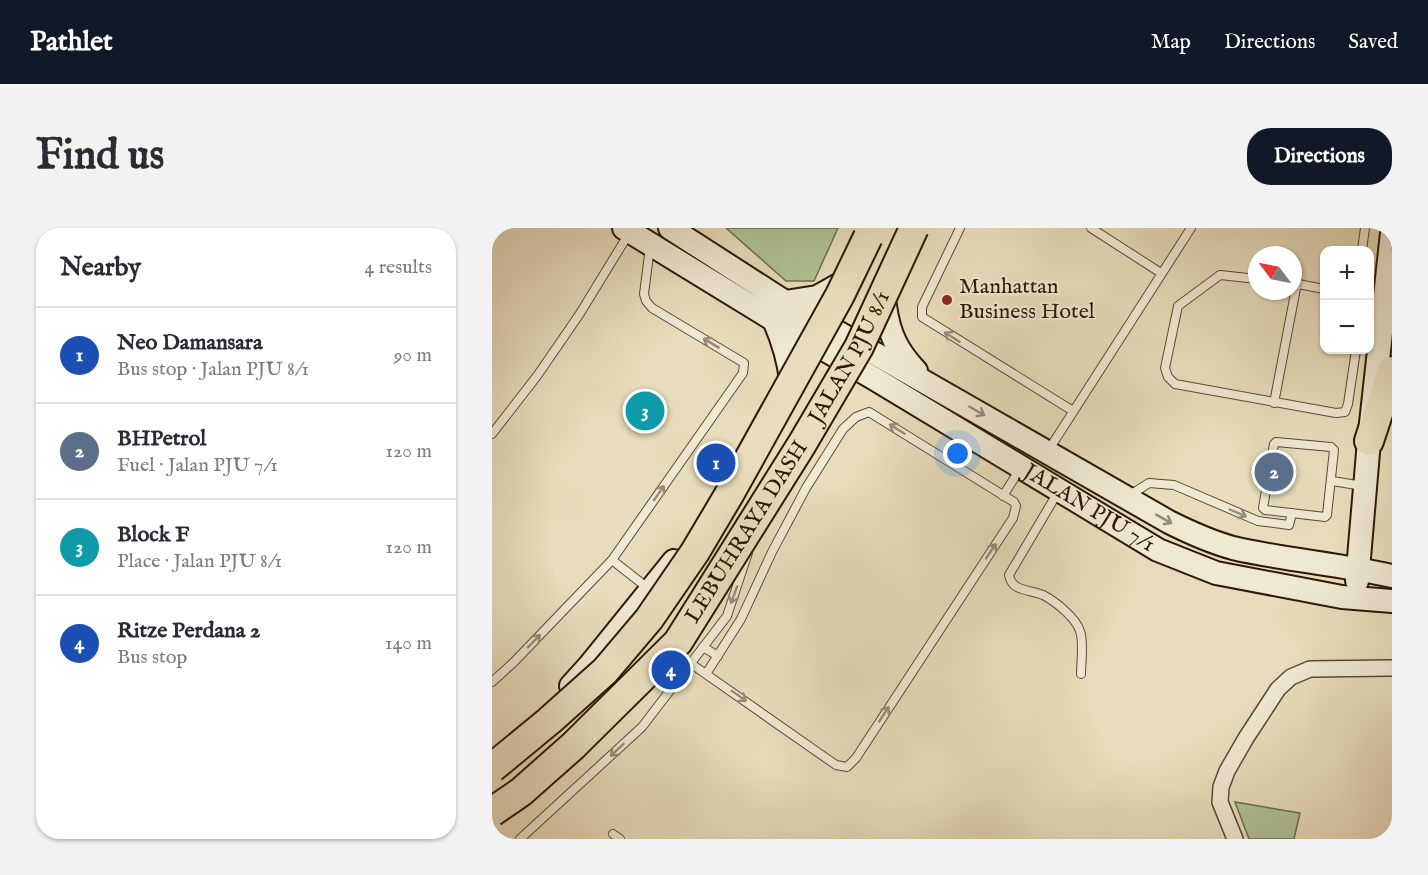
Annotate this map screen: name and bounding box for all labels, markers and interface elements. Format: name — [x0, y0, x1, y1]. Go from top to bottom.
text: Pathlet — [30, 25, 113, 60]
text: Map — [1151, 29, 1191, 56]
text: Directions — [1224, 29, 1315, 56]
text: Saved — [1348, 29, 1398, 56]
button: Directions — [1247, 128, 1392, 185]
text: Find us — [36, 130, 164, 183]
north arrow — [1248, 246, 1302, 300]
map controls — [1320, 246, 1374, 354]
button: + — [1320, 246, 1374, 300]
text: Nearby — [60, 251, 141, 284]
text: 4 results — [365, 255, 432, 280]
place label: Manhattan Business Hotel — [959, 273, 1095, 326]
street label: JALAN PJU 8/1 — [801, 287, 897, 432]
marker: Manhattan Business Hotel — [940, 293, 954, 307]
button: − — [1320, 300, 1374, 354]
text: Neo Damansara — [117, 329, 262, 357]
one-way arrow — [944, 330, 961, 342]
one-way arrow — [703, 337, 720, 349]
text: 1 — [76, 343, 83, 368]
text: 90 m — [394, 343, 432, 368]
text: Bus stop · Jalan PJU 8/1 — [117, 357, 309, 382]
pin: 3 — [626, 388, 664, 434]
one-way arrow — [968, 406, 986, 417]
one-way arrow — [889, 423, 906, 435]
text: BHPetrol — [117, 425, 206, 453]
street label: LEBUHRAYA DASH — [679, 436, 814, 629]
text: 2 — [75, 439, 84, 464]
text: 120 m — [386, 439, 432, 464]
your location — [943, 439, 972, 468]
pin: 1 — [696, 440, 736, 486]
pin: 2 — [1254, 450, 1294, 494]
text: Fuel · Jalan PJU 7/1 — [117, 453, 278, 478]
street label: JALAN PJU 7/1 — [1016, 456, 1160, 559]
one-way arrow — [653, 485, 665, 501]
one-way arrow — [1228, 508, 1246, 519]
one-way arrow — [1155, 513, 1172, 525]
text: Block F — [117, 521, 189, 549]
text: 3 — [76, 535, 83, 560]
text: 120 m — [386, 535, 432, 560]
one-way arrow — [985, 543, 997, 560]
text: Place · Jalan PJU 8/1 — [117, 549, 282, 574]
one-way arrow — [727, 585, 738, 604]
text: Ritze Perdana 2 — [117, 617, 260, 645]
text: 4 — [75, 631, 84, 656]
text: 140 m — [385, 631, 432, 656]
one-way arrow — [527, 634, 541, 649]
text: Bus stop — [117, 645, 187, 670]
pin: 4 — [652, 648, 690, 692]
one-way arrow — [730, 690, 746, 702]
one-way arrow — [878, 706, 890, 723]
one-way arrow — [610, 742, 625, 756]

